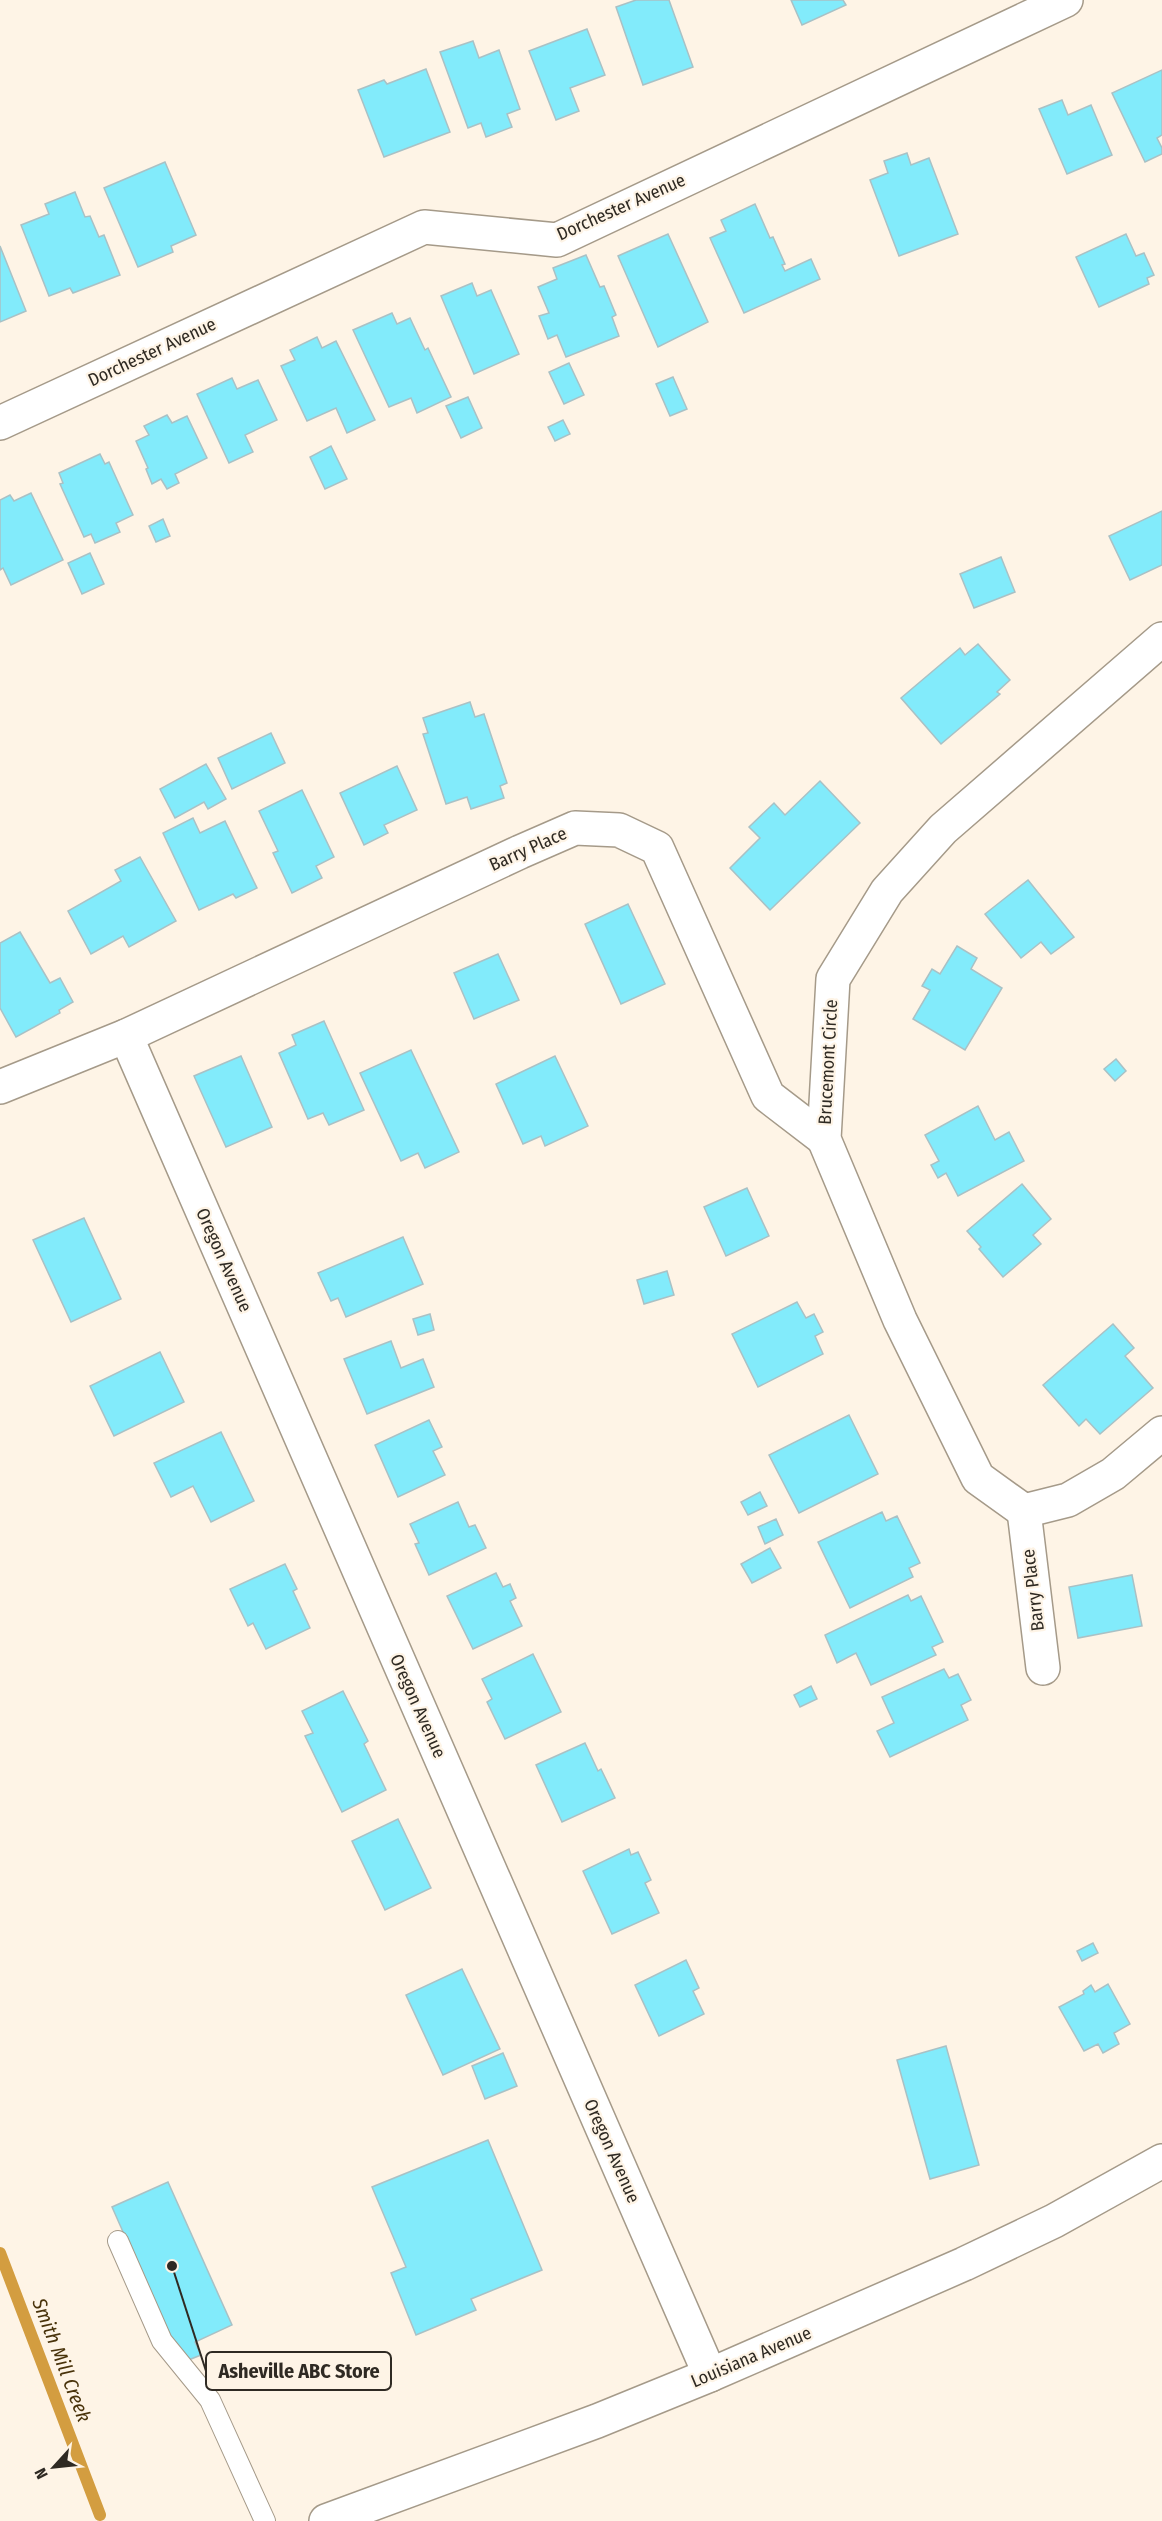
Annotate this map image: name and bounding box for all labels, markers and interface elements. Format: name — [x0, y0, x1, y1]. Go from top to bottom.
street label: Dorchester Avenue — [553, 169, 689, 245]
street label: Dorchester Avenue — [85, 313, 220, 391]
street label: Barry Place — [486, 822, 570, 876]
street label: Brucemont Circle — [814, 999, 842, 1125]
street label: Oregon Avenue — [191, 1205, 257, 1315]
street label: Barry Place — [1017, 1548, 1049, 1632]
street label: Oregon Avenue — [385, 1651, 451, 1761]
street label: Oregon Avenue — [579, 2096, 645, 2206]
water label: Smith Mill Creek — [27, 2294, 97, 2425]
street label: Louisiana Avenue — [687, 2322, 815, 2392]
callout: Asheville ABC Store — [206, 2352, 391, 2390]
text: Asheville ABC Store — [217, 2359, 380, 2383]
north arrow — [24, 2437, 84, 2497]
text: N — [30, 2465, 52, 2482]

